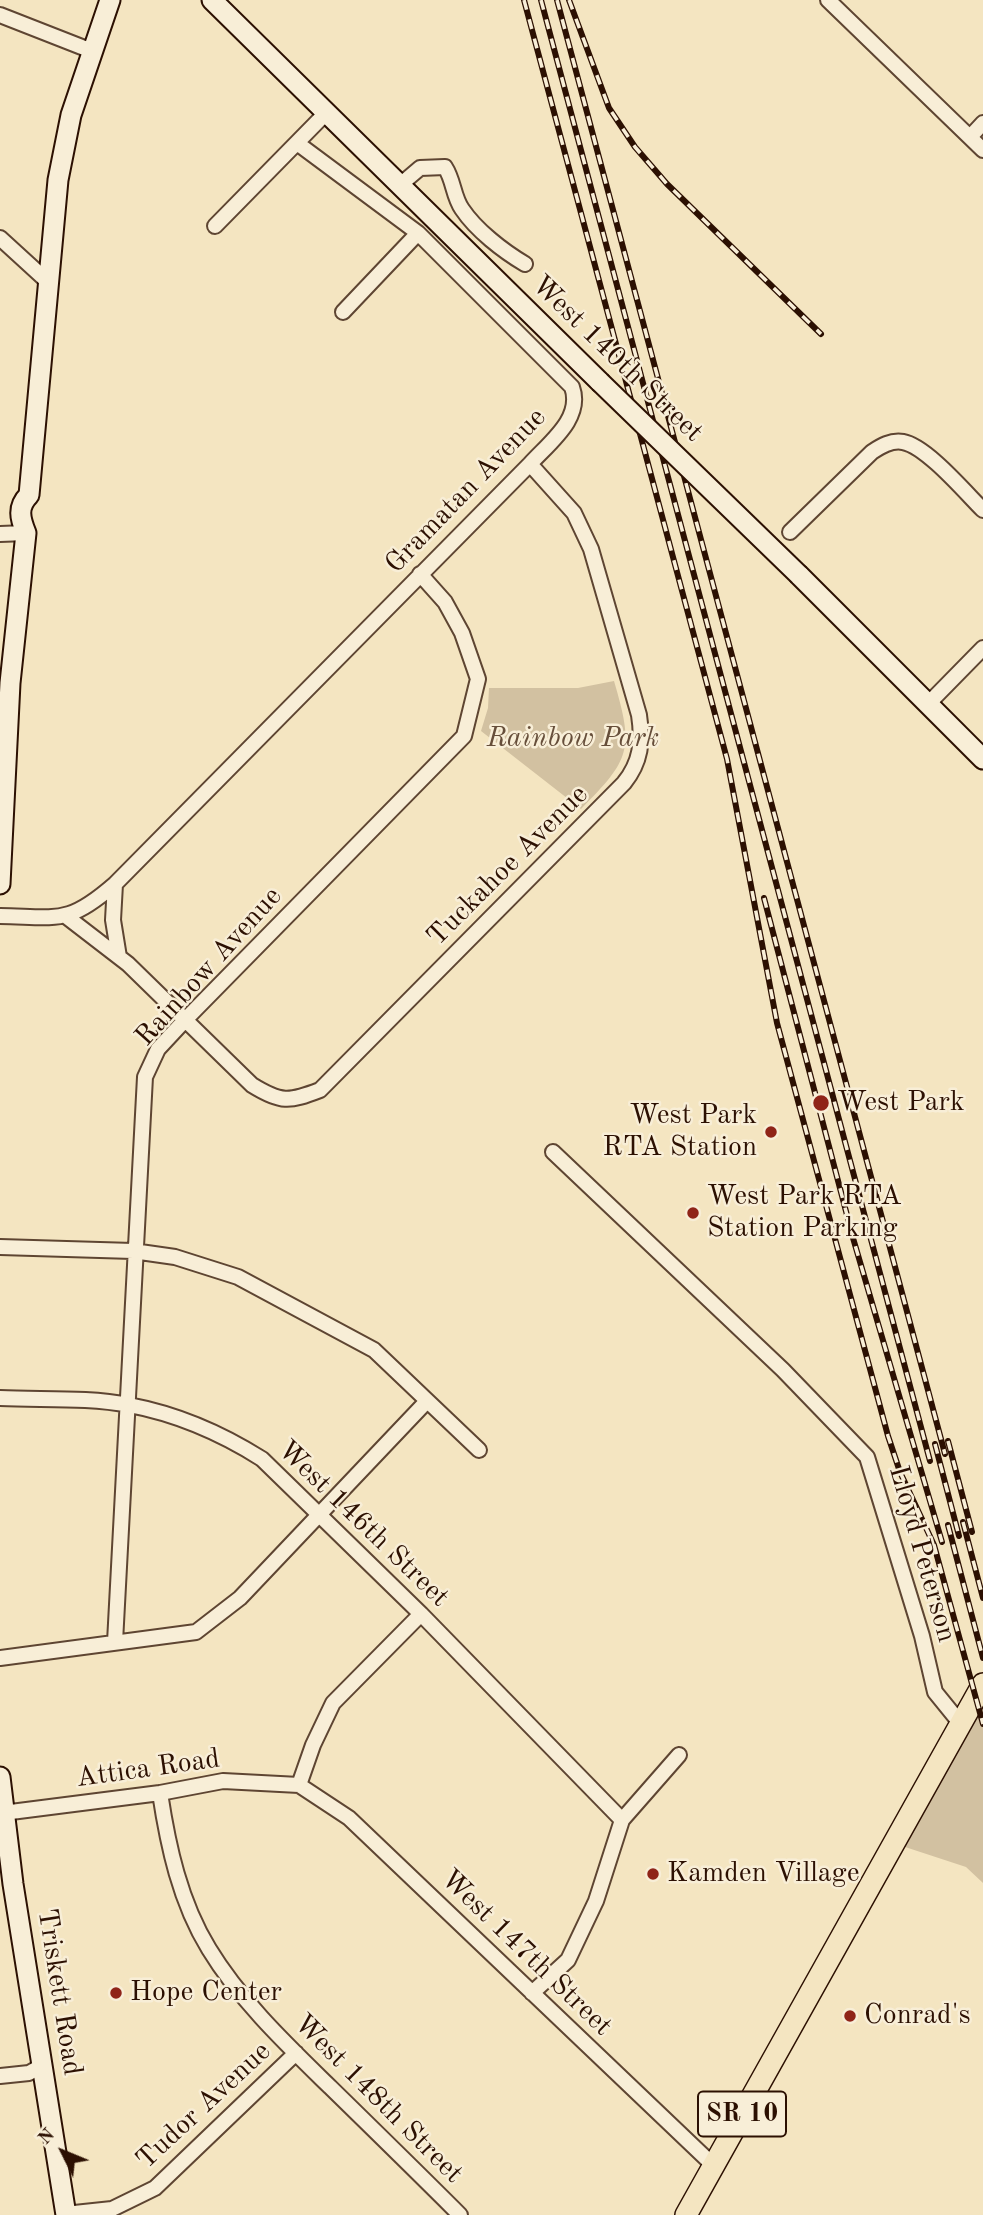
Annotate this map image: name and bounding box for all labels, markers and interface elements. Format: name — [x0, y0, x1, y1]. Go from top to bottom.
street label: West 140th Street — [524, 269, 710, 449]
street label: Gramatan Avenue — [379, 401, 553, 581]
park label: Rainbow Park — [487, 722, 659, 756]
street label: Tuckahoe Avenue — [420, 778, 596, 954]
street label: Rainbow Avenue — [129, 880, 289, 1054]
place label: West Park — [837, 1086, 965, 1120]
marker: West Park — [811, 1093, 831, 1113]
place label: West Park RTA Station — [603, 1099, 757, 1165]
marker: West Park RTA Station — [763, 1124, 779, 1140]
place label: West Park RTA Station Parking — [707, 1180, 902, 1246]
marker: West Park RTA Station Parking — [685, 1205, 701, 1221]
street label: West 146th Street — [270, 1434, 456, 1614]
street label: Lloyd Peterson — [881, 1462, 963, 1646]
street label: Attica Road — [74, 1742, 222, 1796]
place label: Kamden Village — [667, 1857, 860, 1891]
street label: West 147th Street — [433, 1863, 619, 2043]
marker: Kamden Village — [645, 1866, 661, 1882]
street label: Triskett Road — [29, 1906, 89, 2078]
place label: Hope Center — [130, 1976, 282, 2010]
marker: Hope Center — [108, 1985, 124, 2001]
place label: Conrad's — [864, 1999, 971, 2033]
street label: West 148th Street — [286, 2007, 470, 2191]
marker: Conrad's — [842, 2008, 858, 2024]
street label: Tudor Avenue — [130, 2035, 278, 2177]
road number: SR 10 — [698, 2092, 786, 2136]
north arrow — [28, 2117, 98, 2187]
text: N — [35, 2126, 59, 2149]

